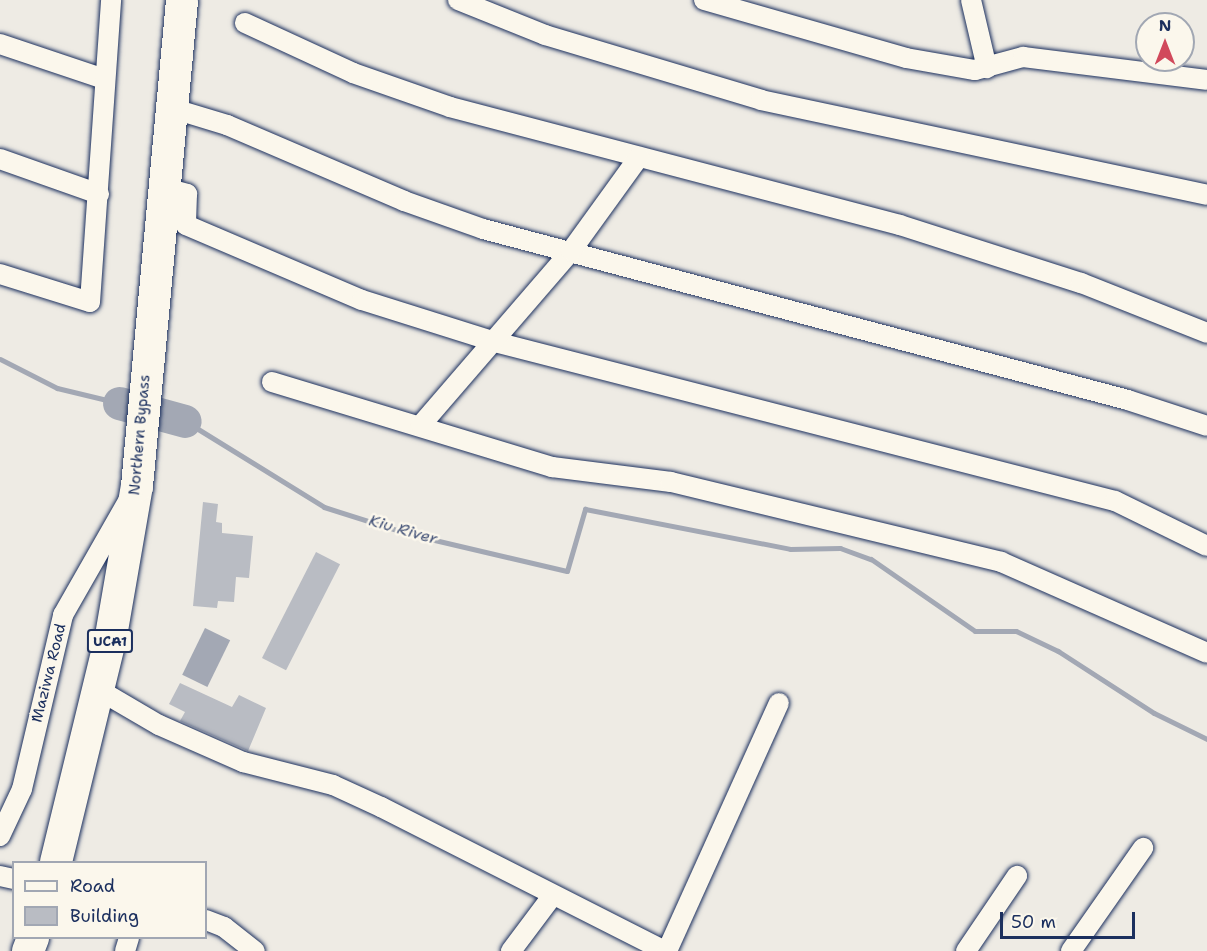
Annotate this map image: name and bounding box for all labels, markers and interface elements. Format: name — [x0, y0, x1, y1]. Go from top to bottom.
north arrow — [1135, 12, 1195, 72]
text: N — [1159, 15, 1171, 36]
street label: Northern Bypass — [126, 374, 154, 496]
water label: Kiu River — [366, 511, 440, 549]
street label: Maziwa Road — [28, 622, 70, 724]
road number: UCA1 — [86, 630, 134, 652]
legend — [12, 861, 207, 939]
text: Road — [70, 874, 115, 898]
scale bar — [1003, 900, 1138, 938]
text: Building — [70, 904, 139, 928]
text: 50 m — [1011, 910, 1056, 934]

